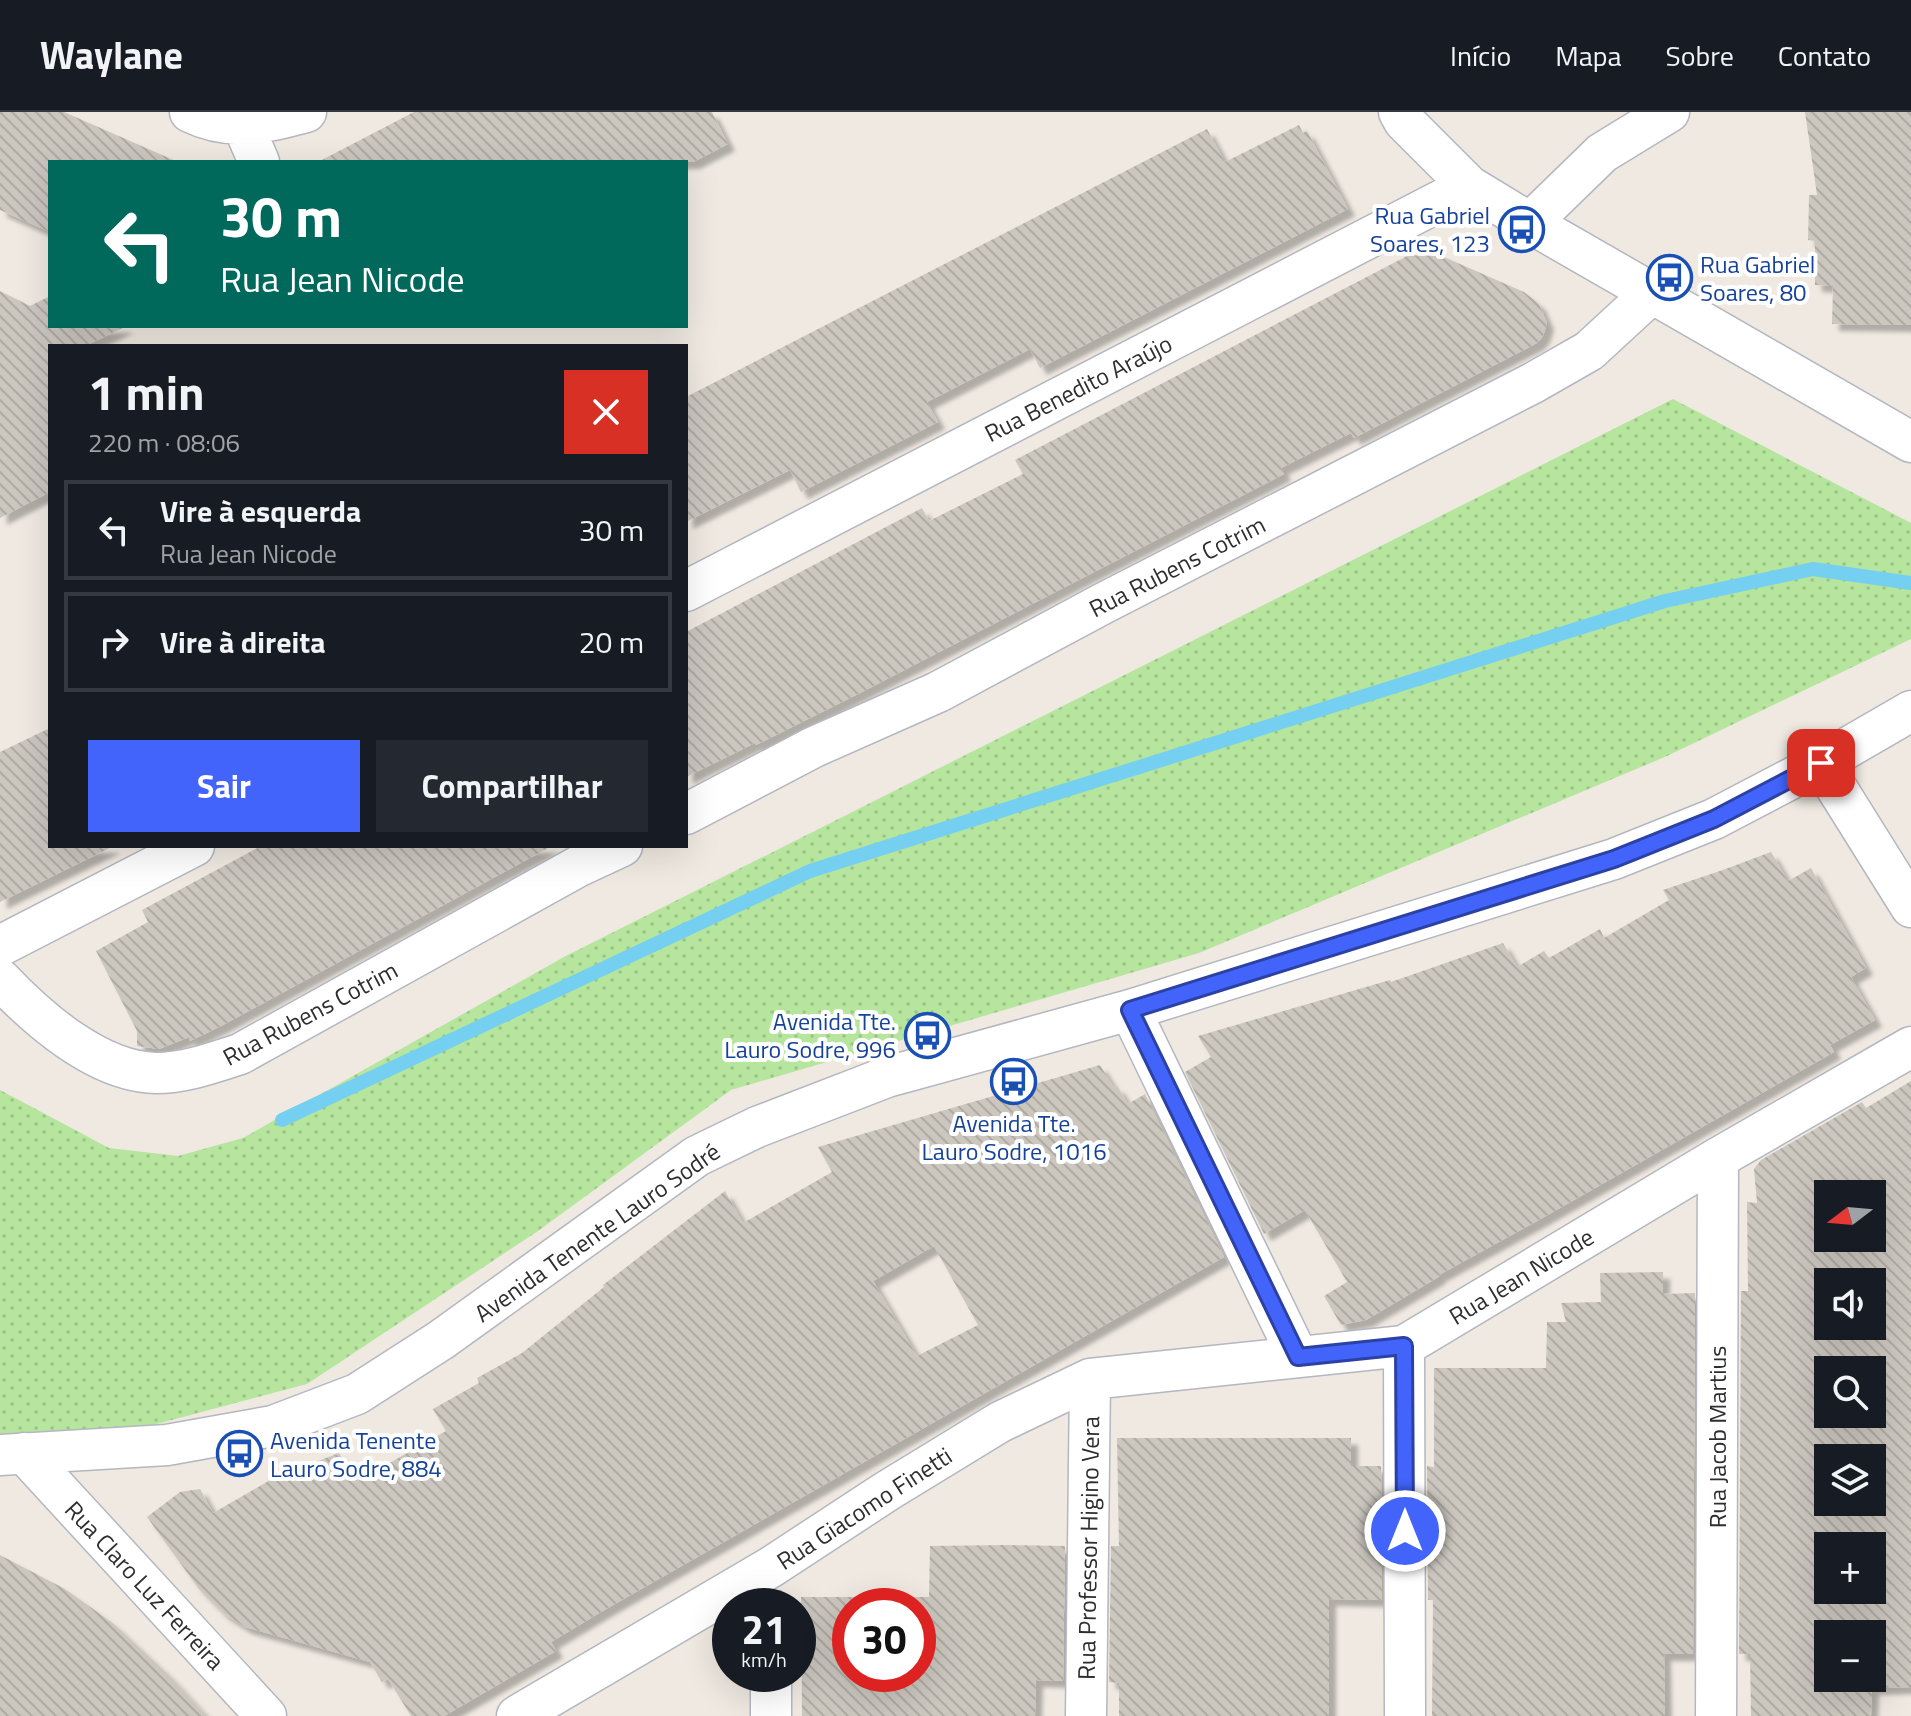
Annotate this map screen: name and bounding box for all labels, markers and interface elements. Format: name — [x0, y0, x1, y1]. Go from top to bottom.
text: Waylane — [40, 26, 183, 84]
text: Início — [1450, 34, 1511, 77]
text: Mapa — [1555, 34, 1622, 77]
text: Sobre — [1666, 34, 1734, 77]
text: Contato — [1778, 34, 1871, 77]
text: 30 m — [220, 174, 342, 259]
icon: left — [88, 192, 192, 296]
place label: Rua Gabriel Soares, 123 — [1370, 197, 1490, 261]
bus stop icon: Rua Gabriel Soares, 123 — [1497, 205, 1545, 253]
place label: Rua Gabriel Soares, 80 — [1700, 246, 1815, 310]
text: Rua Jean Nicode — [220, 251, 465, 306]
bus stop icon: Rua Gabriel Soares, 80 — [1645, 254, 1693, 302]
street label: Rua Benedito Araújo — [978, 325, 1178, 451]
text: 1 min — [88, 356, 205, 429]
button: close — [564, 370, 648, 454]
text: 220 m · 08:06 — [88, 423, 240, 462]
text: Vire à esquerda — [160, 488, 361, 534]
street label: Rua Rubens Cotrim — [1083, 506, 1271, 626]
text: 30 m — [579, 507, 644, 553]
icon: left — [92, 508, 136, 552]
text: Rua Jean Nicode — [160, 534, 337, 573]
text: Vire à direita — [160, 619, 325, 665]
text: 20 m — [579, 619, 644, 665]
icon: right — [92, 620, 136, 664]
pin — [1787, 729, 1855, 797]
button: Sair — [88, 740, 360, 832]
button: Compartilhar — [376, 740, 648, 832]
icon: arrive — [1799, 741, 1843, 785]
street label: Rua Rubens Cotrim — [216, 952, 404, 1074]
place label: Avenida Tte. Lauro Sodre, 996 — [724, 1003, 896, 1067]
bus stop icon: Avenida Tte. Lauro Sodre, 996 — [903, 1011, 951, 1059]
bus stop icon: Avenida Tte. Lauro Sodre, 1016 — [990, 1057, 1038, 1105]
place label: Avenida Tte. Lauro Sodre, 1016 — [921, 1105, 1107, 1169]
street label: Avenida Tenente Lauro Sodré — [467, 1133, 727, 1331]
north arrow — [1814, 1180, 1886, 1252]
map controls — [1814, 1180, 1886, 1692]
street label: Rua Jean Nicode — [1442, 1219, 1600, 1333]
button: sound — [1814, 1268, 1886, 1340]
street label: Rua Jacob Martius — [1699, 1346, 1735, 1528]
button: search — [1814, 1356, 1886, 1428]
street label: Rua Professor Higino Vera — [1068, 1416, 1108, 1680]
place label: Avenida Tenente Lauro Sodre, 884 — [270, 1422, 442, 1486]
bus stop icon: Avenida Tenente Lauro Sodre, 884 — [215, 1430, 263, 1478]
street label: Rua Giacomo Finetti — [769, 1438, 959, 1578]
button: layers — [1814, 1444, 1886, 1516]
position arrow — [1363, 1489, 1447, 1573]
street label: Rua Claro Luz Ferreira — [57, 1492, 233, 1678]
button: + — [1814, 1532, 1886, 1604]
speed limit sign: 30 — [832, 1588, 936, 1692]
text: 21 — [742, 1599, 786, 1660]
button: − — [1814, 1620, 1886, 1692]
text: km/h — [741, 1644, 787, 1675]

